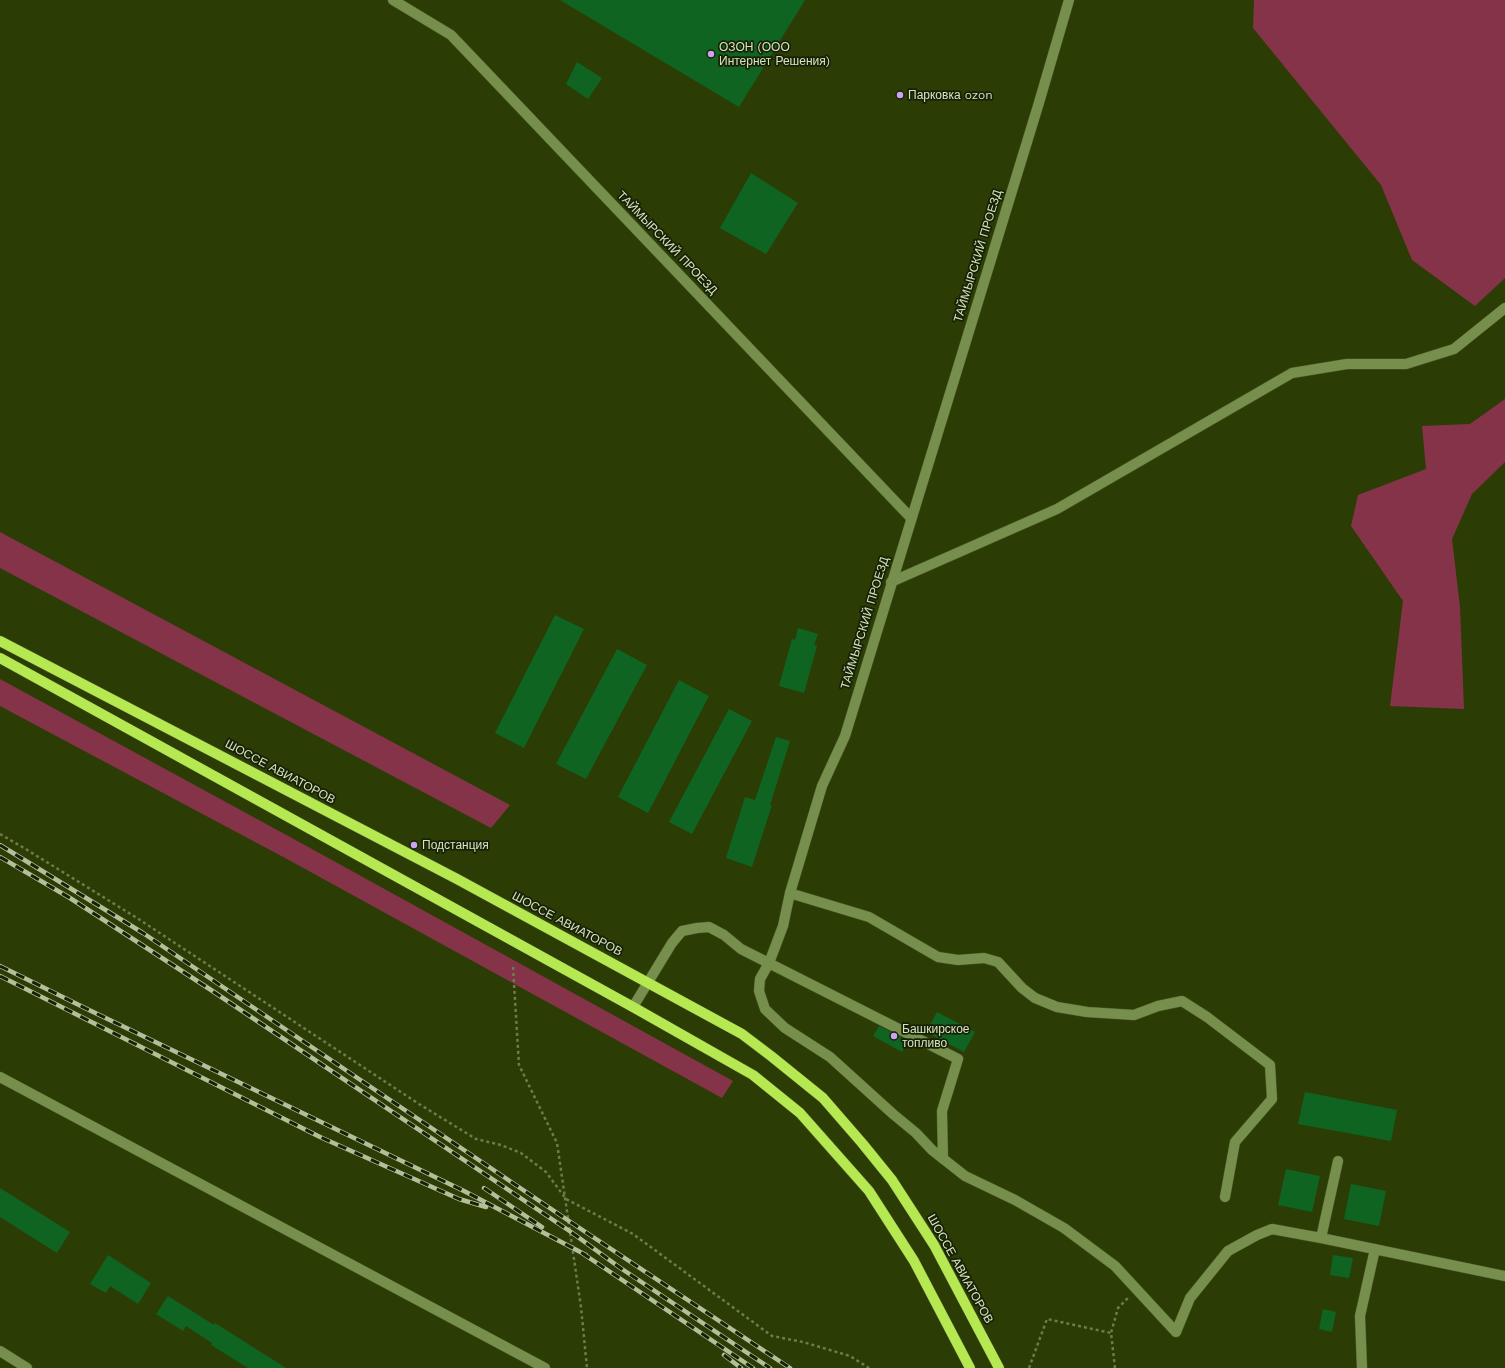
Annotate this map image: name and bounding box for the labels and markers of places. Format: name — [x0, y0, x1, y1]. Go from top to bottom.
place label: ОЗОН (ООО Интернет Решения) — [719, 40, 830, 68]
marker: ОЗОН (ООО Интернет Решения) — [706, 49, 716, 59]
place label: Парковка ozon — [908, 88, 993, 102]
marker: Парковка ozon — [895, 90, 905, 100]
place label: Подстанция — [422, 838, 489, 852]
marker: Подстанция — [409, 840, 419, 850]
place label: Башкирское топливо — [902, 1022, 970, 1050]
marker: Башкирское топливо — [889, 1031, 899, 1041]

